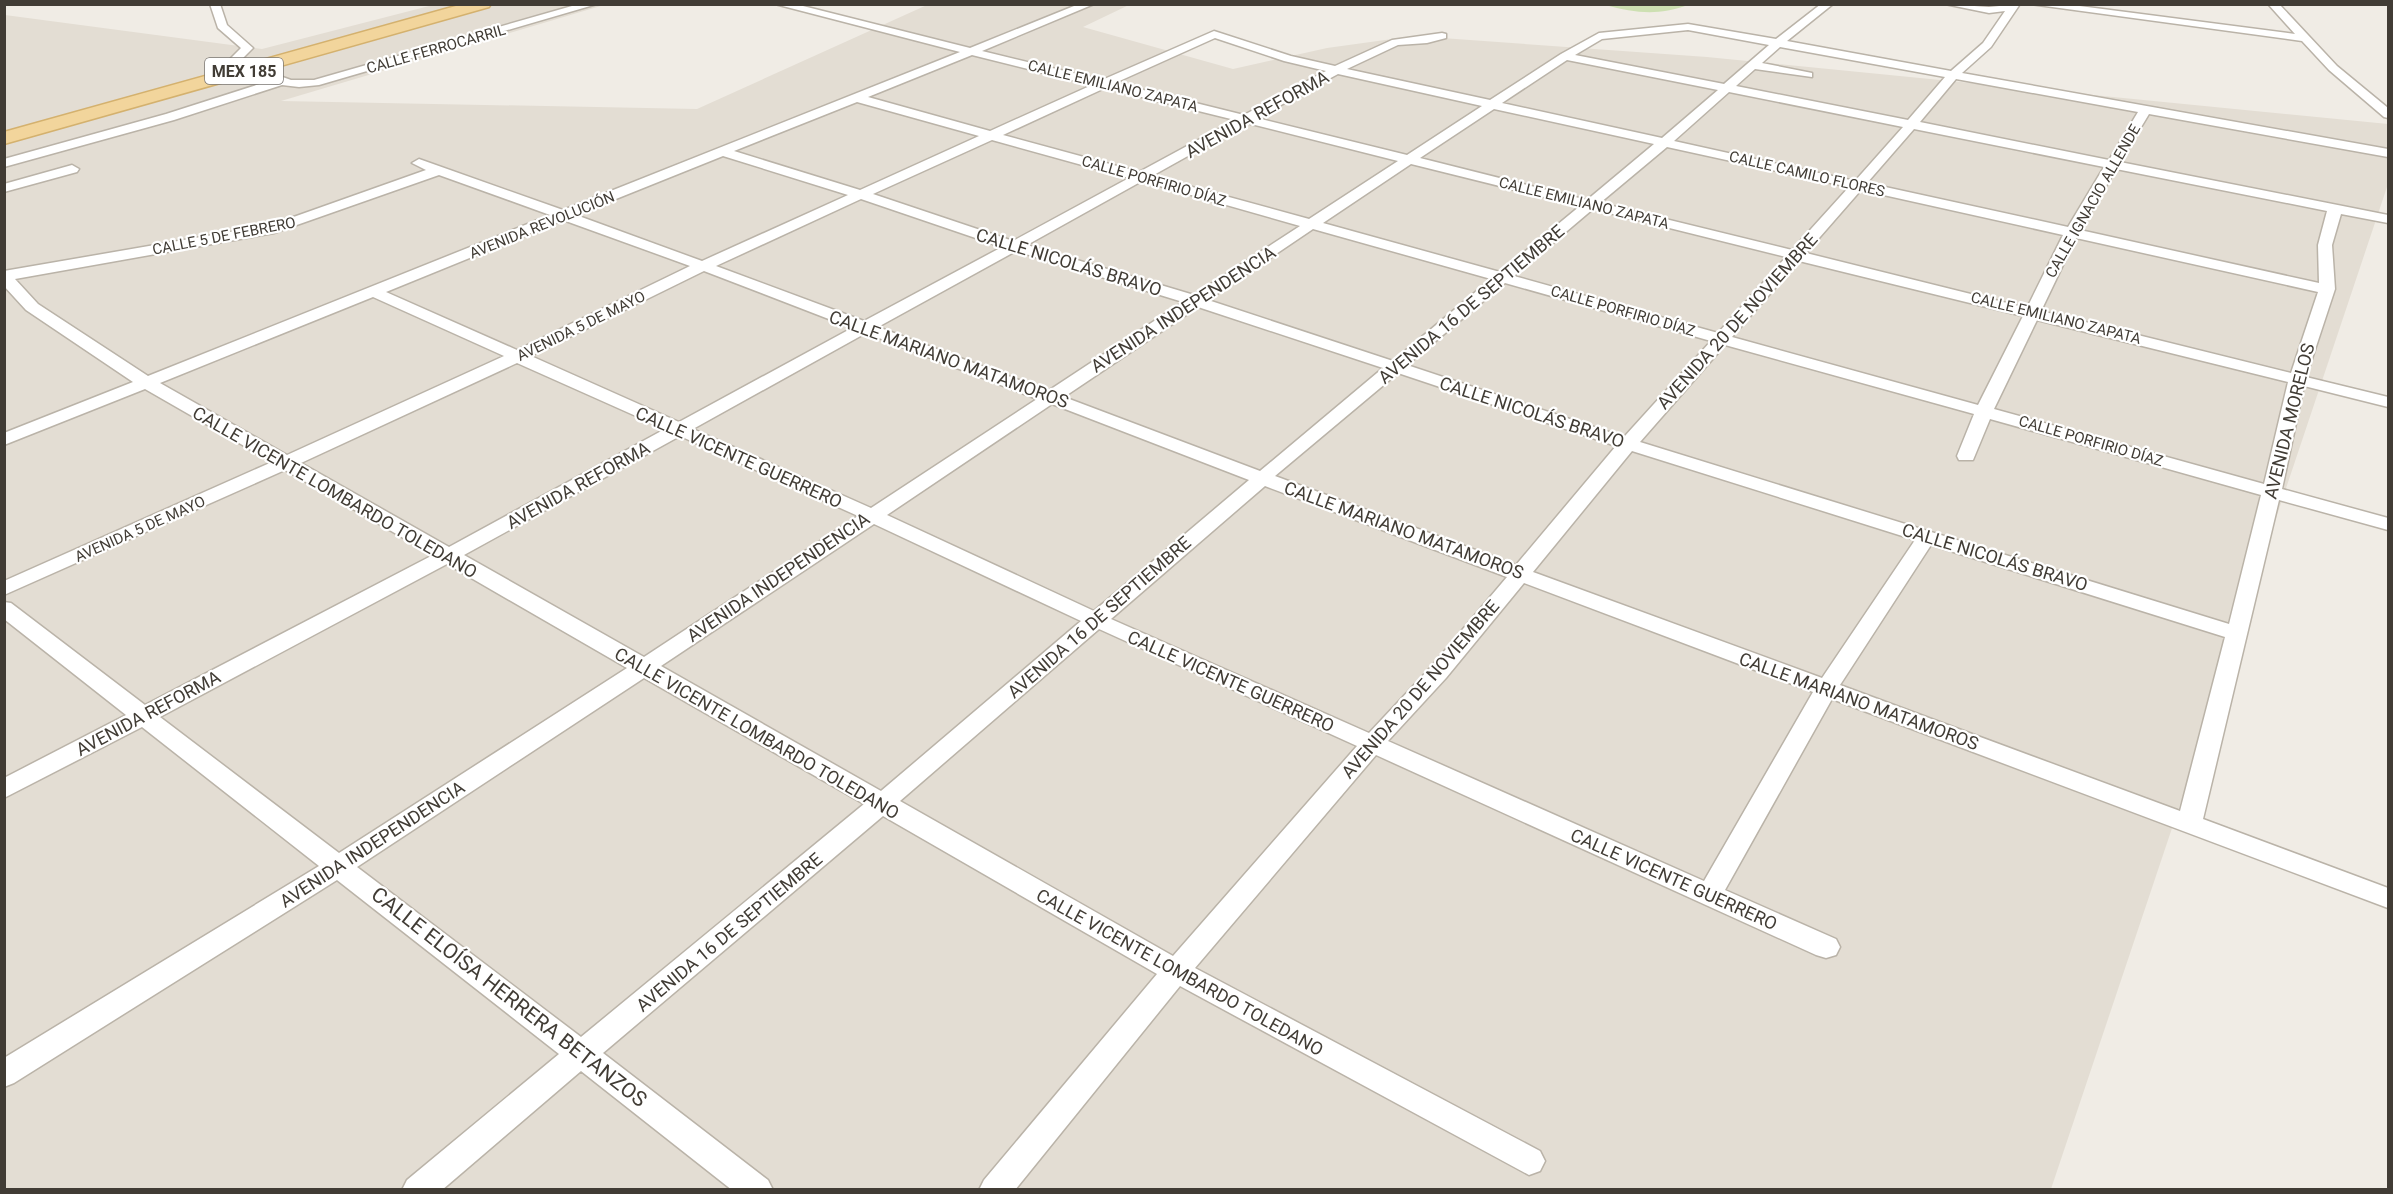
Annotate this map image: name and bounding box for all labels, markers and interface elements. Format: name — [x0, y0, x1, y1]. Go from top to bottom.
street label: CALLE FERROCARRIL — [364, 21, 508, 77]
street label: CALLE EMILIANO ZAPATA — [1026, 56, 1200, 116]
road number: MEX 185 — [205, 58, 283, 84]
street label: AVENIDA REFORMA — [1182, 66, 1333, 162]
street label: CALLE IGNACIO ALLENDE — [2042, 121, 2145, 281]
street label: CALLE CAMILO FLORES — [1727, 147, 1887, 201]
street label: CALLE PORFIRIO DÍAZ — [1080, 152, 1228, 210]
street label: CALLE EMILIANO ZAPATA — [1497, 173, 1671, 233]
street label: AVENIDA REVOLUCIÓN — [467, 188, 617, 262]
street label: CALLE 5 DE FEBRERO — [151, 213, 297, 259]
street label: AVENIDA 16 DE SEPTIEMBRE — [1374, 220, 1568, 388]
street label: CALLE NICOLÁS BRAVO — [974, 224, 1164, 300]
street label: AVENIDA 20 DE NOVIEMBRE — [1652, 229, 1822, 413]
street label: AVENIDA INDEPENDENCIA — [1087, 241, 1279, 377]
street label: CALLE PORFIRIO DÍAZ — [1549, 282, 1697, 340]
street label: AVENIDA 5 DE MAYO — [514, 287, 648, 365]
street label: CALLE EMILIANO ZAPATA — [1969, 288, 2143, 348]
street label: CALLE MARIANO MATAMOROS — [826, 306, 1072, 412]
street label: AVENIDA MORELOS — [2259, 341, 2319, 501]
street label: CALLE NICOLÁS BRAVO — [1437, 372, 1627, 452]
street label: CALLE VICENTE LOMBARDO TOLEDANO — [189, 402, 481, 582]
street label: CALLE VICENTE GUERRERO — [632, 402, 846, 512]
street label: CALLE PORFIRIO DÍAZ — [2017, 412, 2165, 470]
street label: AVENIDA REFORMA — [503, 437, 654, 533]
street label: CALLE MARIANO MATAMOROS — [1281, 477, 1527, 583]
street label: AVENIDA 5 DE MAYO — [72, 492, 208, 566]
street label: AVENIDA INDEPENDENCIA — [683, 508, 874, 646]
street label: CALLE NICOLÁS BRAVO — [1900, 519, 2090, 595]
street label: AVENIDA 16 DE SEPTIEMBRE — [1003, 532, 1195, 702]
street label: AVENIDA 20 DE NOVIEMBRE — [1337, 596, 1503, 782]
street label: CALLE VICENTE GUERRERO — [1124, 626, 1338, 736]
street label: CALLE VICENTE LOMBARDO TOLEDANO — [611, 643, 903, 823]
street label: CALLE MARIANO MATAMOROS — [1736, 648, 1982, 754]
street label: AVENIDA REFORMA — [72, 666, 224, 760]
street label: AVENIDA INDEPENDENCIA — [276, 776, 468, 912]
street label: CALLE VICENTE GUERRERO — [1567, 824, 1781, 934]
street label: AVENIDA 16 DE SEPTIEMBRE — [632, 848, 826, 1016]
street label: CALLE ELOÍSA HERRERA BETANZOS — [367, 882, 651, 1112]
street label: CALLE VICENTE LOMBARDO TOLEDANO — [1033, 884, 1327, 1060]

